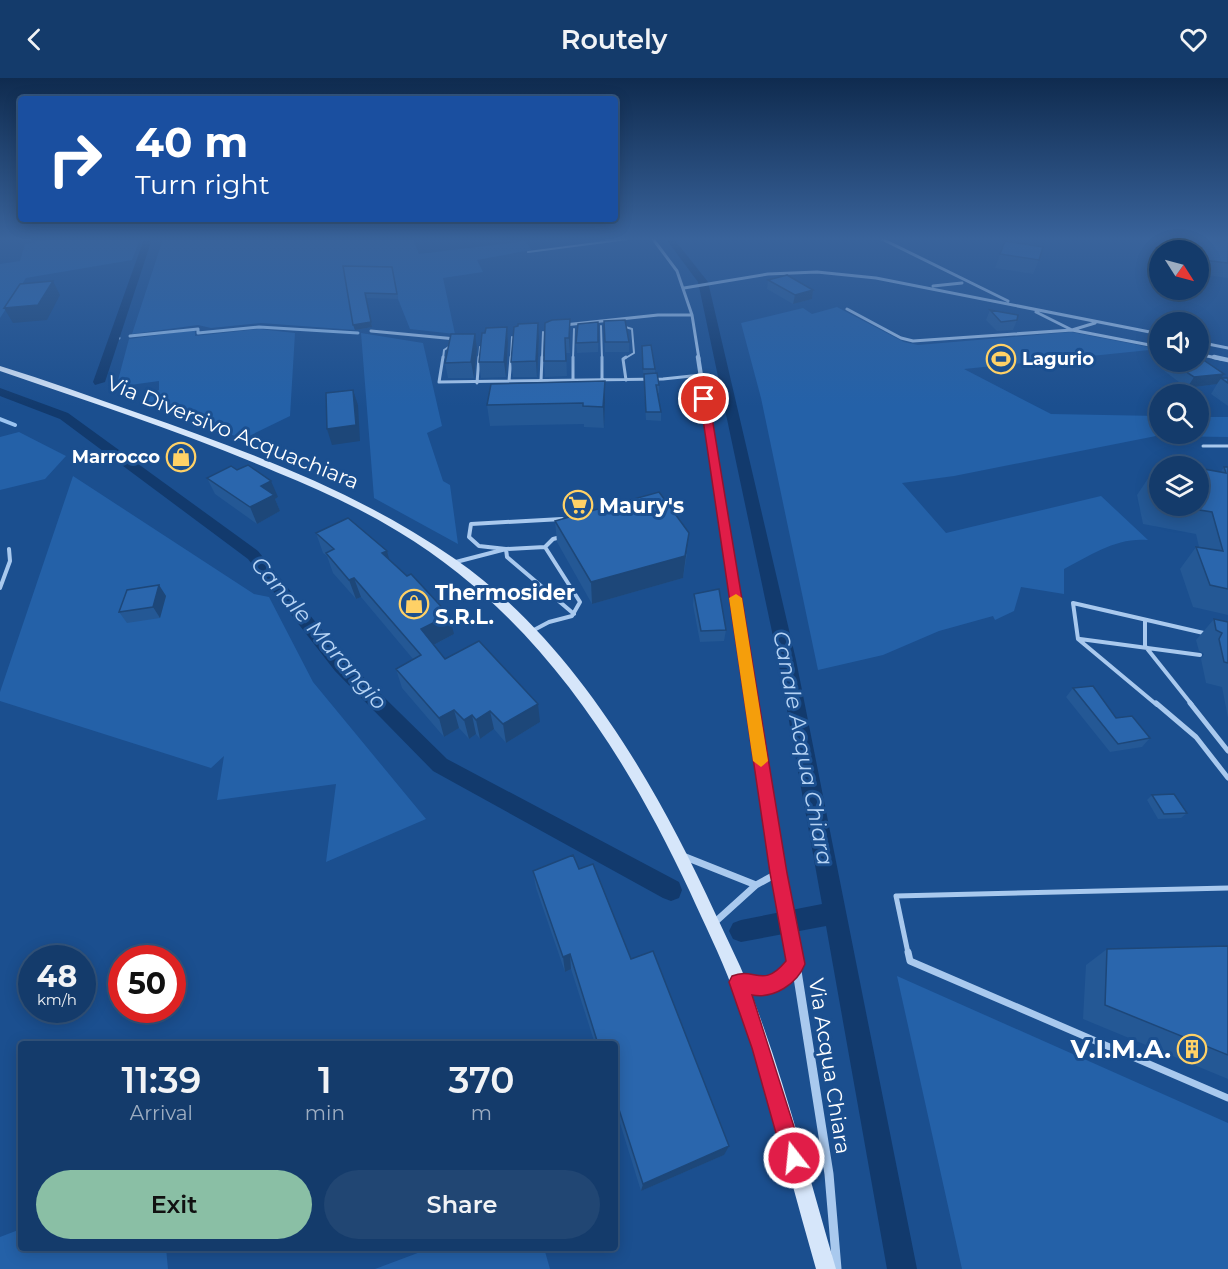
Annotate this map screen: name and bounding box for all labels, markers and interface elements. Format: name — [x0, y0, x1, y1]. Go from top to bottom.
icon: back — [18, 23, 51, 56]
text: Routely — [561, 23, 667, 56]
icon: heart — [1177, 23, 1210, 56]
text: 40 m — [135, 116, 248, 168]
icon: right — [36, 120, 114, 198]
text: Turn right — [135, 168, 270, 201]
north arrow — [1149, 240, 1209, 300]
map controls — [1149, 240, 1209, 516]
button: sound — [1149, 312, 1209, 372]
sports icon: Lagurio — [985, 343, 1017, 375]
place label: Lagurio — [1022, 348, 1094, 370]
street label: Via Diversivo Acquachiara — [103, 370, 363, 494]
pin — [678, 373, 729, 424]
icon: arrive — [687, 382, 720, 415]
button: search — [1149, 384, 1209, 444]
shop icon: Marrocco — [165, 441, 197, 473]
place label: Marrocco — [72, 446, 160, 468]
button: layers — [1149, 456, 1209, 516]
supermarket icon: Maury's — [562, 489, 594, 521]
place label: Maury's — [599, 493, 684, 518]
water label: Canale Marangio — [245, 551, 393, 715]
place label: Thermosider S.R.L. — [435, 580, 575, 629]
shop icon: Thermosider S.R.L. — [398, 588, 430, 620]
water label: Canale Acqua Chiara — [767, 629, 839, 867]
speed limit sign: 50 — [108, 945, 186, 1023]
text: 48 — [37, 958, 77, 995]
street label: Via Acqua Chiara — [804, 976, 856, 1156]
text: km/h — [37, 990, 77, 1009]
place label: V.I.M.A. — [1069, 1033, 1171, 1065]
building icon: V.I.M.A. — [1176, 1033, 1208, 1065]
text: 11:39 — [122, 1058, 201, 1102]
text: 1 — [318, 1058, 332, 1102]
text: 370 — [448, 1058, 514, 1102]
text: Arrival — [130, 1101, 193, 1125]
text: min — [305, 1101, 345, 1125]
text: m — [471, 1101, 492, 1125]
position arrow — [762, 1126, 826, 1190]
button: Exit — [36, 1170, 312, 1239]
button: Share — [324, 1170, 600, 1239]

